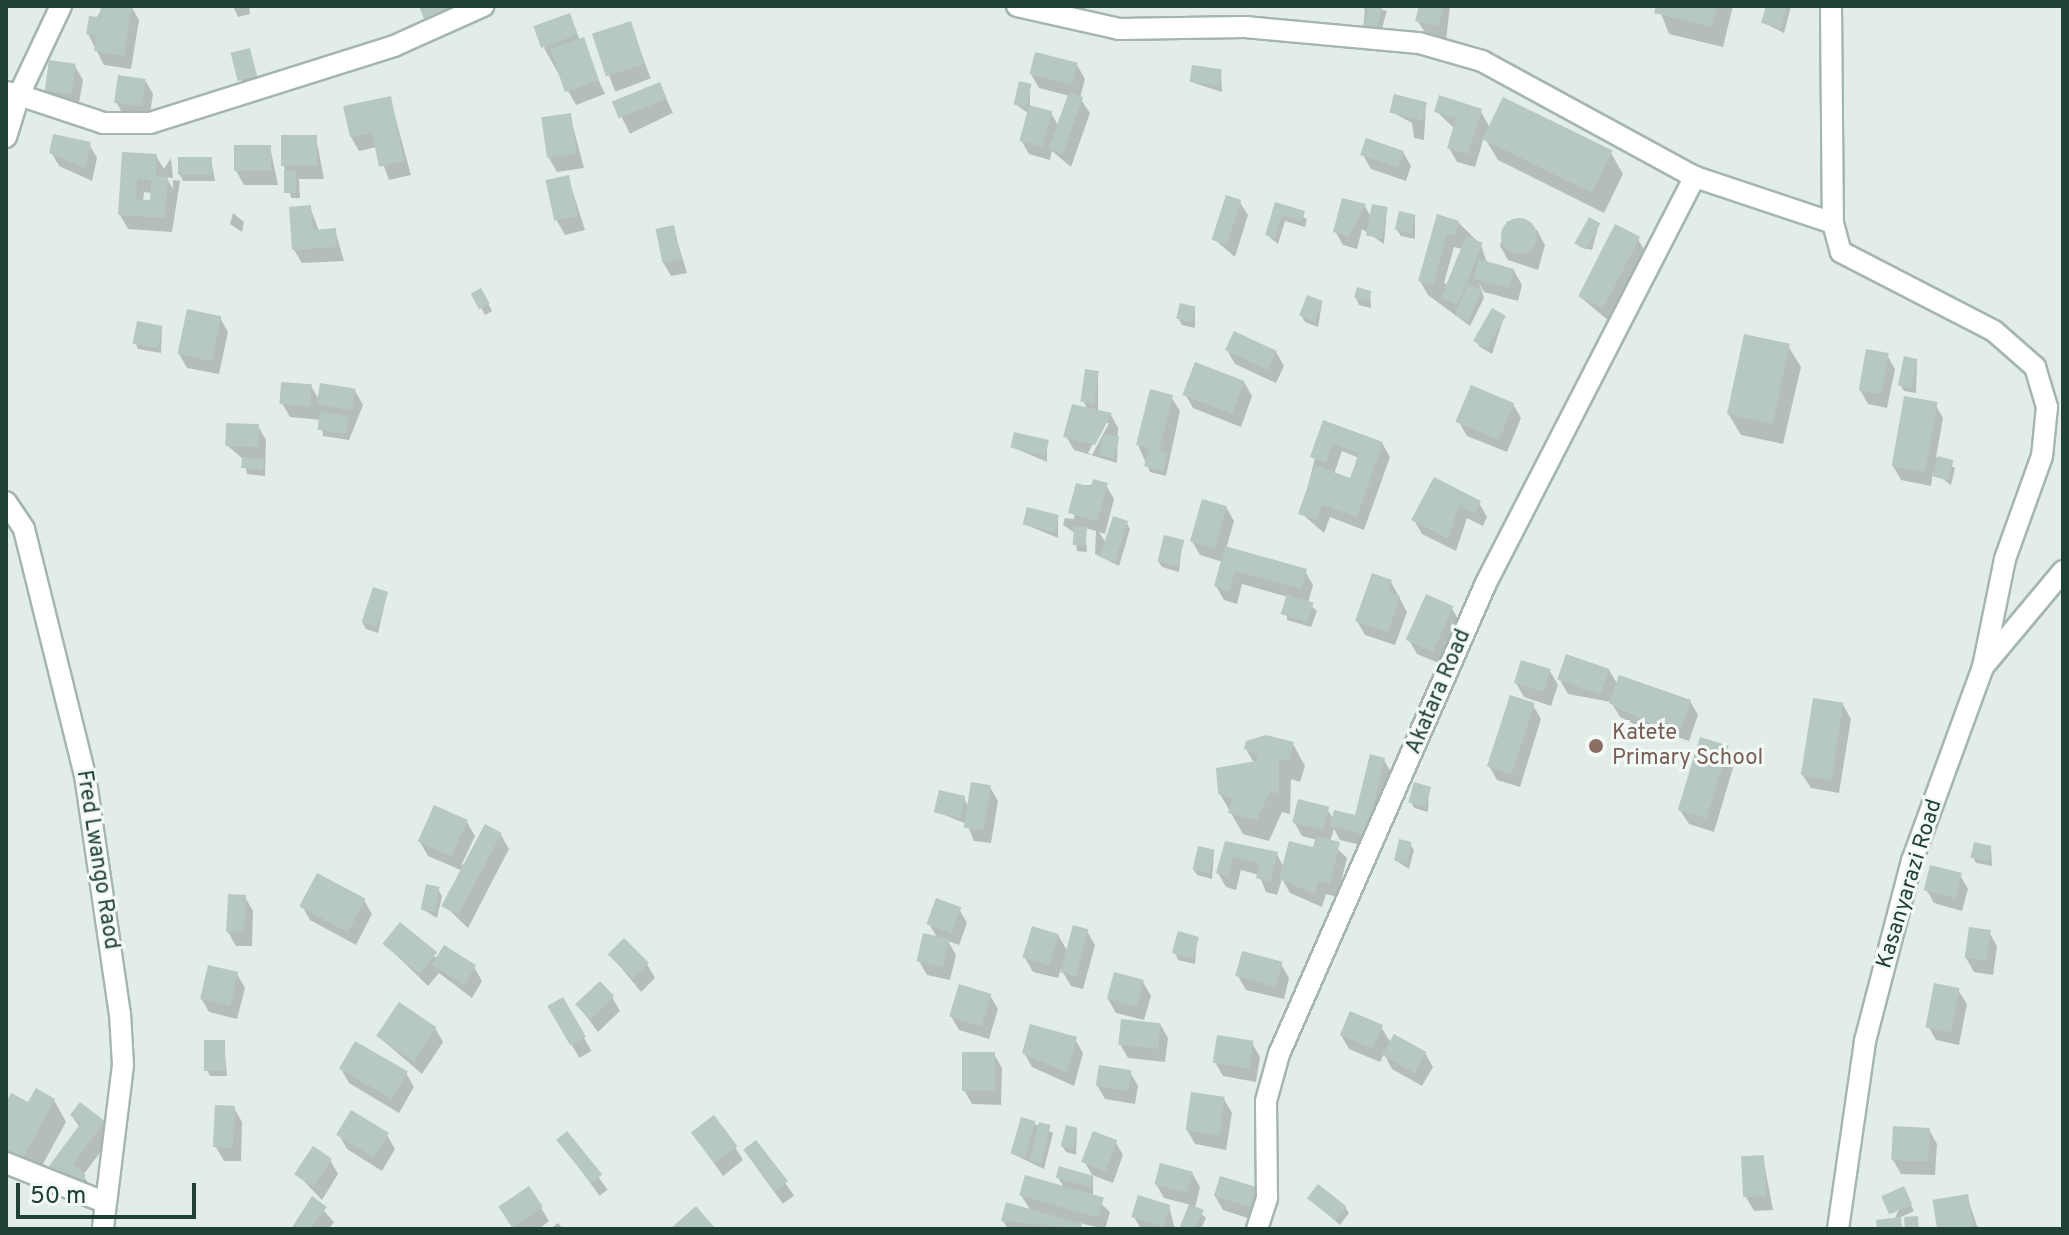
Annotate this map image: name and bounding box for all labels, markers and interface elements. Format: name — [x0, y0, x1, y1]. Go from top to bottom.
street label: Akatara Road — [1401, 626, 1477, 758]
place label: Katete Primary School — [1612, 720, 1763, 772]
marker: Katete Primary School — [1587, 737, 1605, 755]
street label: Fred Lwango Raod — [70, 768, 124, 952]
street label: Kasanyarazi Road — [1872, 796, 1948, 972]
scale bar — [20, 1167, 200, 1217]
text: 50 m — [30, 1182, 86, 1212]

